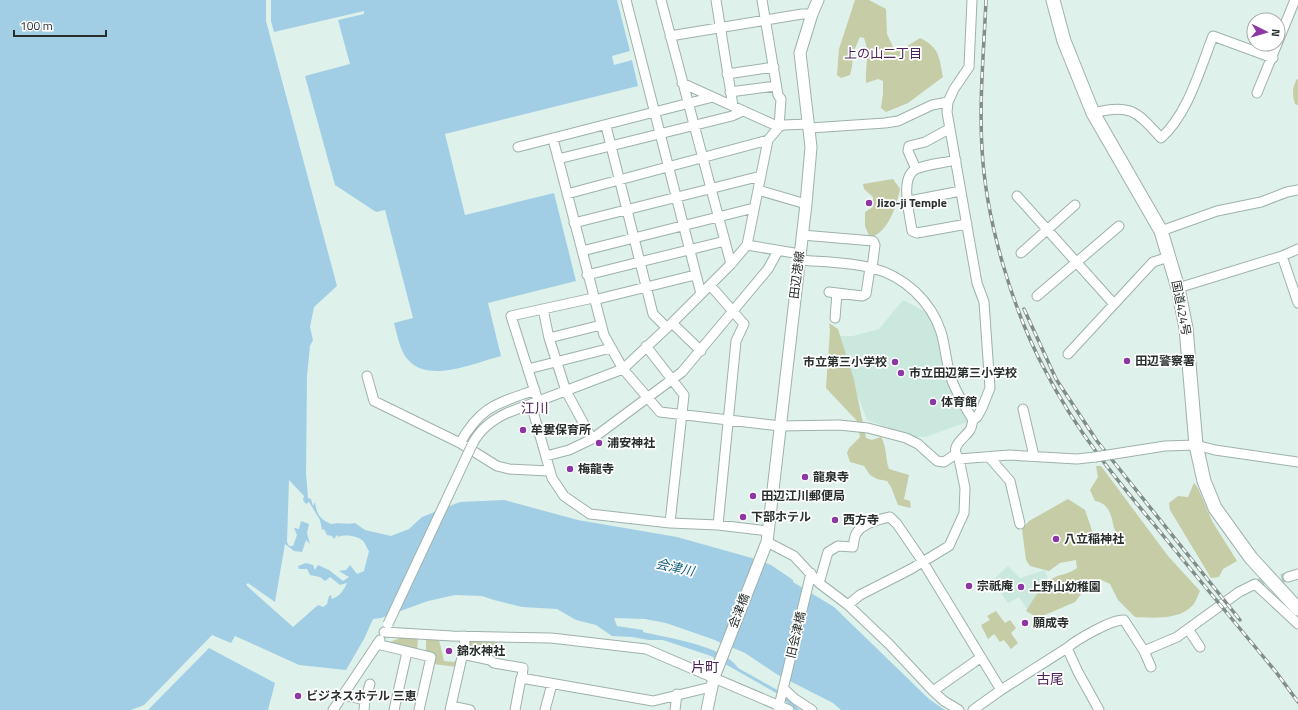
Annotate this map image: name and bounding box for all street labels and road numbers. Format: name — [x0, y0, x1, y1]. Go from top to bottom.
street label: 田辺港線 — [784, 250, 809, 300]
street label: 国道424号 — [1167, 279, 1196, 337]
street label: 会津橋 — [723, 591, 754, 631]
street label: 旧会津橋 — [781, 609, 810, 660]

